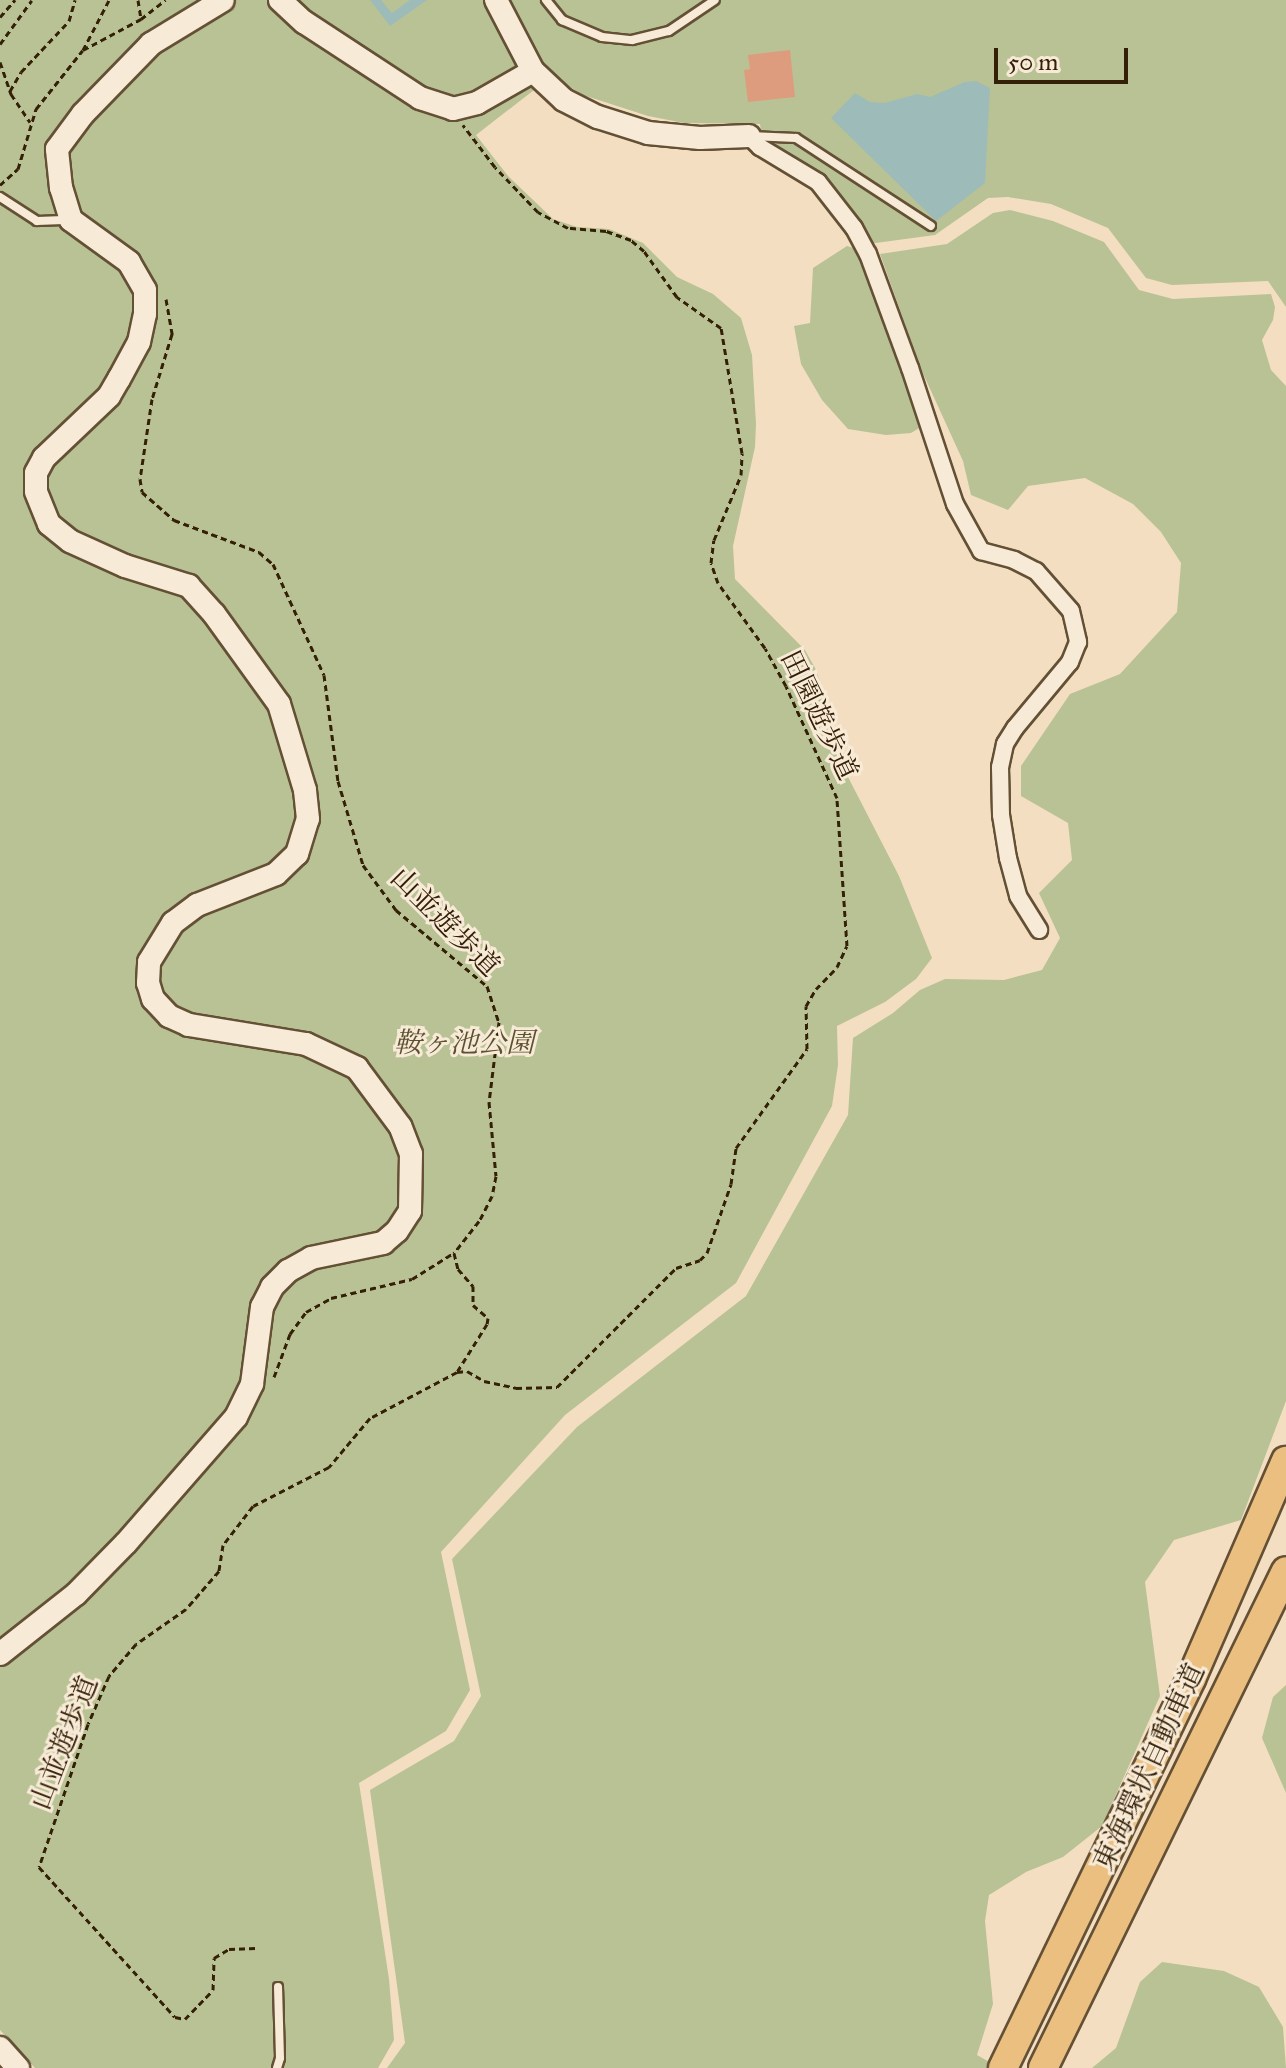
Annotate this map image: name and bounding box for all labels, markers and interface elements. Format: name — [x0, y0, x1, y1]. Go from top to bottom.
scale bar — [998, 32, 1132, 82]
text: 50 m — [1008, 47, 1058, 77]
street label: 田園遊歩道 — [773, 645, 865, 785]
street label: 山並遊歩道 — [384, 861, 506, 983]
park label: 鞍ヶ池公園 — [394, 1026, 534, 1060]
street label: 東海環状自動車道 — [1086, 1658, 1212, 1876]
street label: 山並遊歩道 — [23, 1672, 105, 1814]

